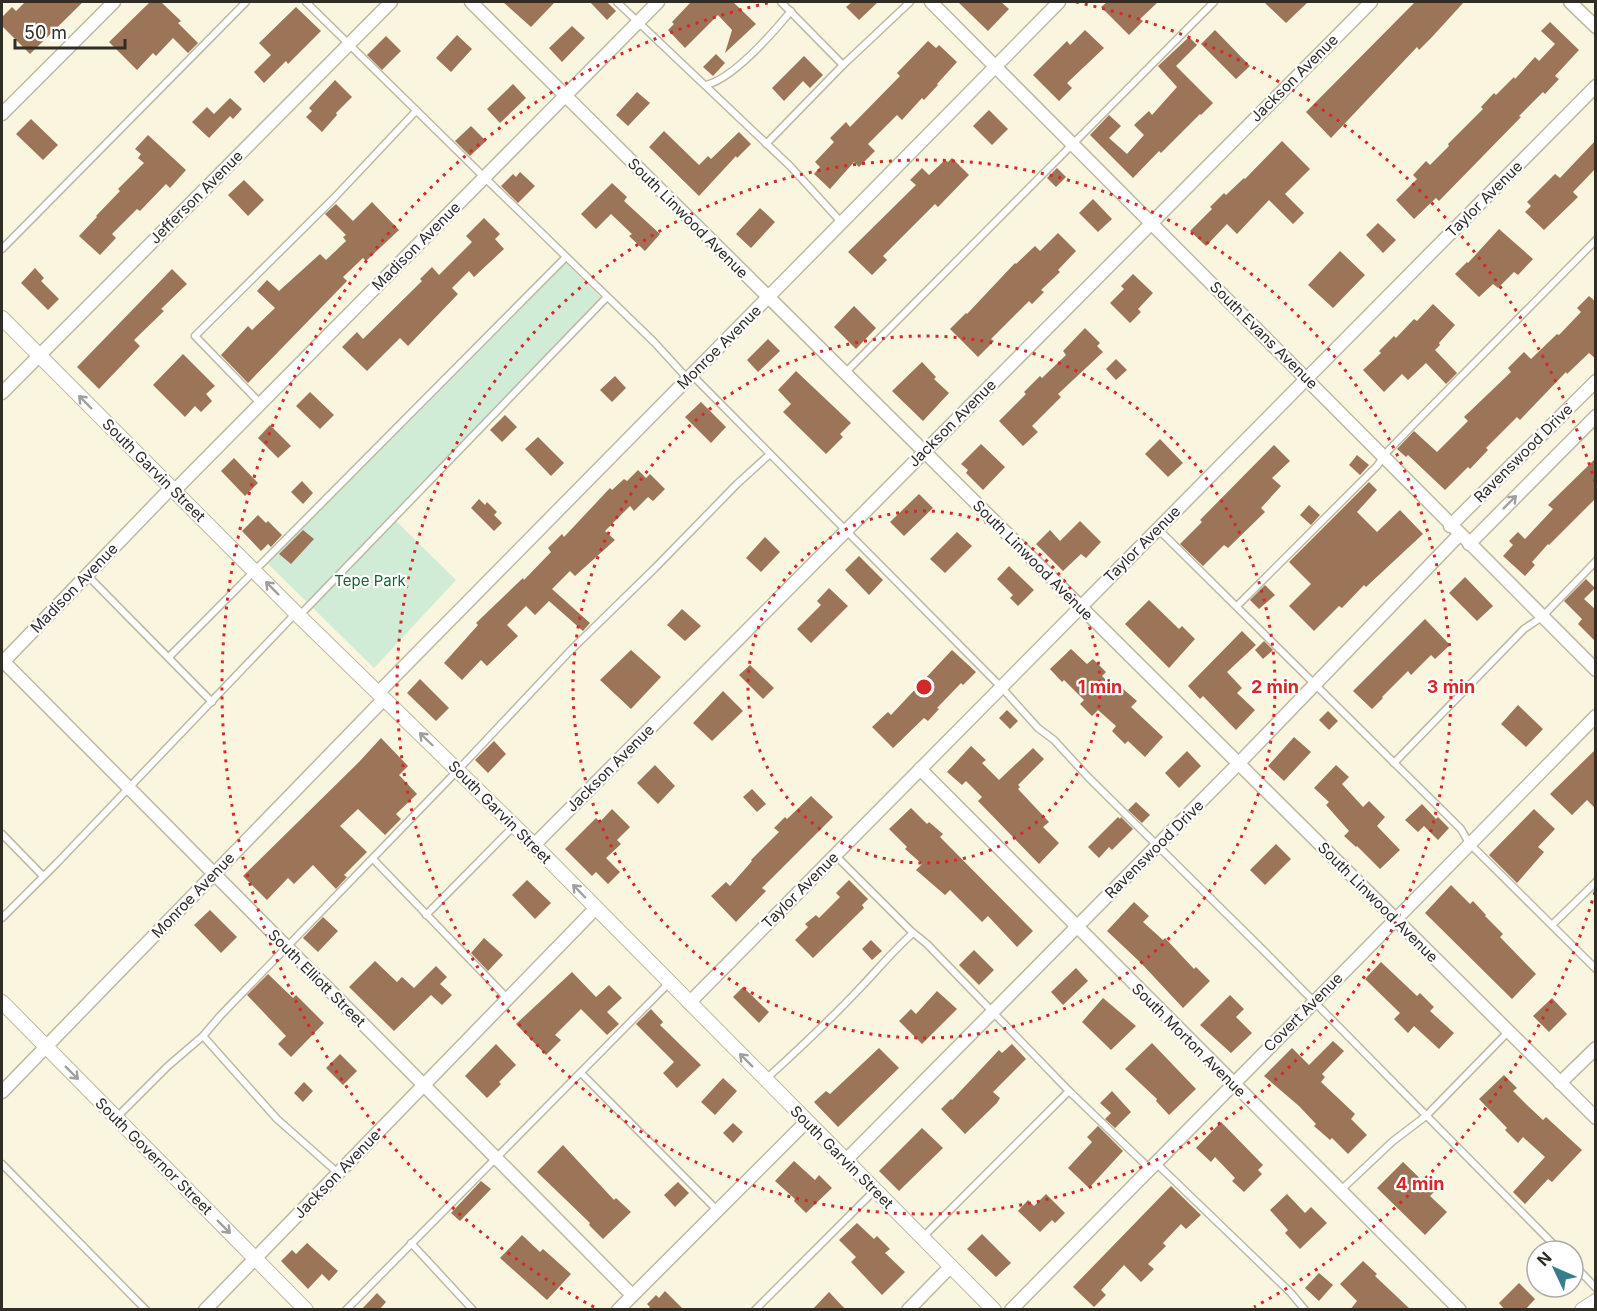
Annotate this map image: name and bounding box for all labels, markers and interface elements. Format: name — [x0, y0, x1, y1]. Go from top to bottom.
scale bar — [15, 12, 124, 50]
text: 50 m — [24, 22, 67, 43]
street label: Jackson Avenue — [1246, 30, 1342, 126]
street label: Jefferson Avenue — [145, 146, 247, 248]
street label: South Linwood Avenue — [624, 154, 752, 282]
street label: Taylor Avenue — [1442, 157, 1526, 241]
street label: Madison Avenue — [368, 198, 464, 294]
street label: South Evans Avenue — [1206, 277, 1322, 393]
street label: Monroe Avenue — [673, 301, 765, 393]
street label: Jackson Avenue — [904, 375, 1000, 471]
one-way arrow — [78, 394, 93, 409]
street label: Ravenswood Drive — [1470, 400, 1576, 506]
street label: South Garvin Street — [98, 414, 210, 526]
one-way arrow — [1502, 495, 1517, 510]
street label: South Linwood Avenue — [969, 496, 1097, 624]
street label: Taylor Avenue — [1100, 502, 1184, 586]
street label: Madison Avenue — [26, 539, 122, 637]
park label: Tepe Park — [334, 571, 407, 590]
one-way arrow — [264, 580, 279, 595]
text: 1 min — [1078, 676, 1122, 697]
text: 2 min — [1251, 676, 1299, 697]
text: 3 min — [1427, 676, 1475, 697]
centre of rings — [914, 677, 934, 697]
street label: Jackson Avenue — [562, 720, 658, 816]
one-way arrow — [418, 732, 433, 746]
street label: South Garvin Street — [444, 756, 556, 868]
street label: Ravenswood Drive — [1101, 796, 1207, 902]
street label: South Linwood Avenue — [1314, 838, 1442, 966]
street label: Monroe Avenue — [147, 848, 239, 942]
street label: Taylor Avenue — [758, 848, 842, 932]
one-way arrow — [571, 884, 586, 899]
street label: South Elliott Street — [264, 925, 370, 1031]
street label: Covert Avenue — [1259, 968, 1347, 1056]
street label: South Morton Avenue — [1128, 979, 1250, 1101]
one-way arrow — [738, 1052, 753, 1067]
one-way arrow — [65, 1066, 79, 1081]
street label: South Governor Street — [91, 1093, 217, 1219]
street label: South Garvin Street — [786, 1101, 898, 1213]
street label: Jackson Avenue — [290, 1126, 384, 1222]
text: 4 min — [1396, 1173, 1444, 1194]
one-way arrow — [216, 1219, 231, 1234]
north arrow — [1525, 1239, 1585, 1299]
text: N — [1533, 1247, 1556, 1270]

